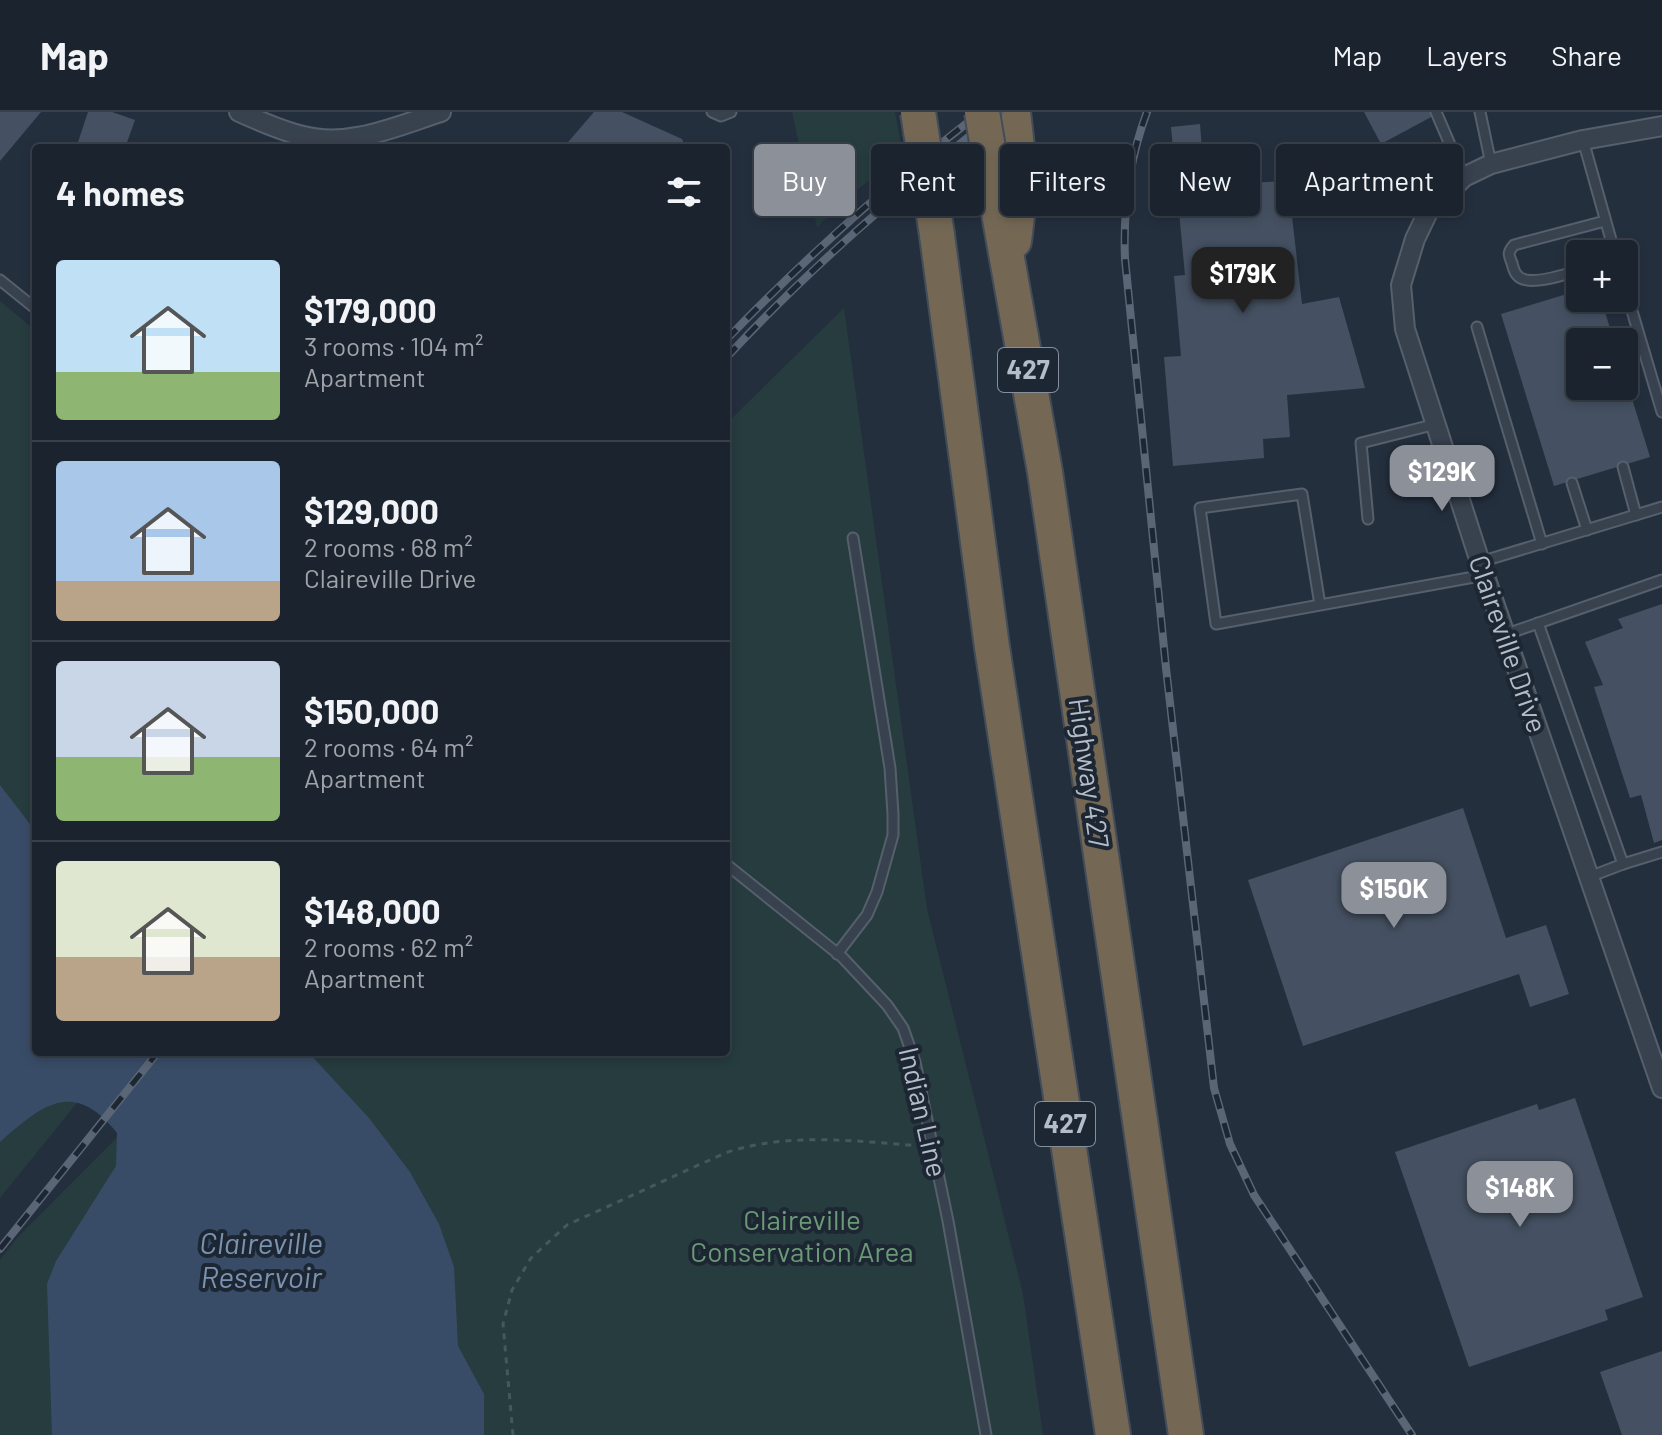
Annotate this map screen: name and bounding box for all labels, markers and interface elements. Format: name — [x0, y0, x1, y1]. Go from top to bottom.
text: Map — [40, 32, 109, 78]
text: Map — [1332, 38, 1382, 72]
text: Layers — [1426, 38, 1507, 72]
text: Share — [1551, 38, 1622, 72]
chip: Buy — [754, 144, 855, 216]
chip: Rent — [871, 144, 984, 216]
chip: Filters — [1000, 144, 1134, 216]
chip: New — [1150, 144, 1260, 216]
chip: Apartment — [1276, 144, 1463, 216]
icon: filters — [662, 170, 706, 214]
text: 4 homes — [56, 172, 185, 213]
map controls — [1566, 240, 1638, 400]
button: + — [1566, 240, 1638, 312]
pin: $179K — [1187, 247, 1299, 315]
text: $179K — [1209, 257, 1277, 288]
text: $179,000 — [304, 289, 437, 330]
icon: home — [120, 292, 216, 388]
button: − — [1566, 328, 1638, 400]
text: 3 rooms · 104 m² — [304, 330, 483, 361]
road number: 427 — [998, 348, 1058, 392]
text: Apartment — [304, 361, 425, 392]
pin: $129K — [1386, 445, 1498, 513]
text: $129K — [1408, 455, 1476, 486]
text: $129,000 — [304, 490, 439, 531]
icon: home — [120, 493, 216, 589]
text: 2 rooms · 68 m² — [304, 531, 473, 562]
street label: Claireville Drive — [1463, 550, 1555, 737]
text: Claireville Drive — [304, 562, 476, 593]
text: $150,000 — [304, 690, 439, 731]
icon: home — [120, 693, 216, 789]
street label: Highway 427 — [1063, 695, 1117, 850]
text: 2 rooms · 64 m² — [304, 731, 474, 762]
text: Apartment — [304, 762, 425, 793]
pin: $150K — [1338, 862, 1450, 930]
text: $150K — [1359, 872, 1429, 903]
text: $148,000 — [304, 890, 441, 931]
icon: home — [120, 893, 216, 989]
text: 2 rooms · 62 m² — [304, 931, 473, 962]
text: Apartment — [304, 962, 425, 993]
street label: Indian Line — [893, 1043, 955, 1180]
road number: 427 — [1035, 1102, 1095, 1146]
pin: $148K — [1464, 1161, 1576, 1229]
text: $148K — [1485, 1171, 1555, 1202]
park label: Claireville Conservation Area — [690, 1202, 914, 1268]
water label: Claireville Reservoir — [199, 1224, 323, 1294]

